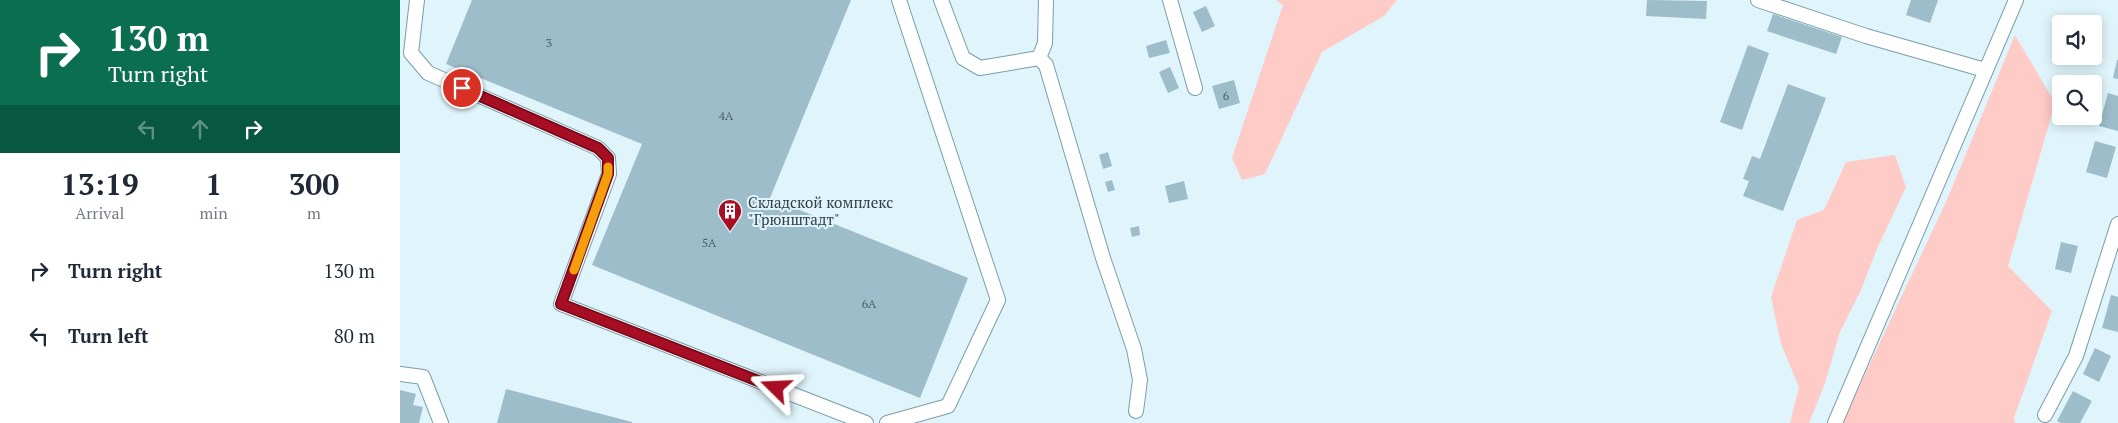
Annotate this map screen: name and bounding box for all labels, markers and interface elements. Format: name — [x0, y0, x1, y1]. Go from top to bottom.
text: 130 m — [108, 15, 209, 61]
map controls — [2052, 15, 2102, 125]
button: sound — [2052, 15, 2102, 65]
icon: right — [25, 20, 90, 85]
house number: 3 — [546, 35, 552, 50]
text: Turn right — [108, 59, 208, 88]
pin — [441, 67, 483, 109]
icon: arrive — [448, 74, 476, 102]
button: search — [2052, 75, 2102, 125]
house number: 6 — [1223, 88, 1230, 103]
house number: 4А — [719, 108, 734, 123]
icon: left — [133, 115, 161, 143]
icon: ahead — [186, 115, 214, 143]
icon: right — [239, 115, 267, 143]
text: 13:19 — [61, 164, 139, 204]
text: 1 — [205, 164, 222, 204]
text: 300 — [288, 164, 339, 204]
place label: Складской комплекс "Грюнштадт" — [748, 192, 893, 229]
building icon: Складской комплекс "Грюнштадт" — [717, 198, 743, 232]
text: Arrival — [75, 202, 124, 224]
text: min — [200, 202, 228, 224]
text: m — [307, 202, 321, 224]
house number: 5А — [702, 235, 717, 250]
icon: right — [25, 257, 53, 285]
text: Turn right — [68, 258, 162, 283]
text: 130 m — [324, 258, 375, 283]
house number: 6А — [862, 296, 877, 311]
icon: left — [25, 322, 53, 350]
text: Turn left — [68, 323, 149, 348]
text: 80 m — [334, 323, 375, 348]
position arrow — [749, 361, 801, 413]

